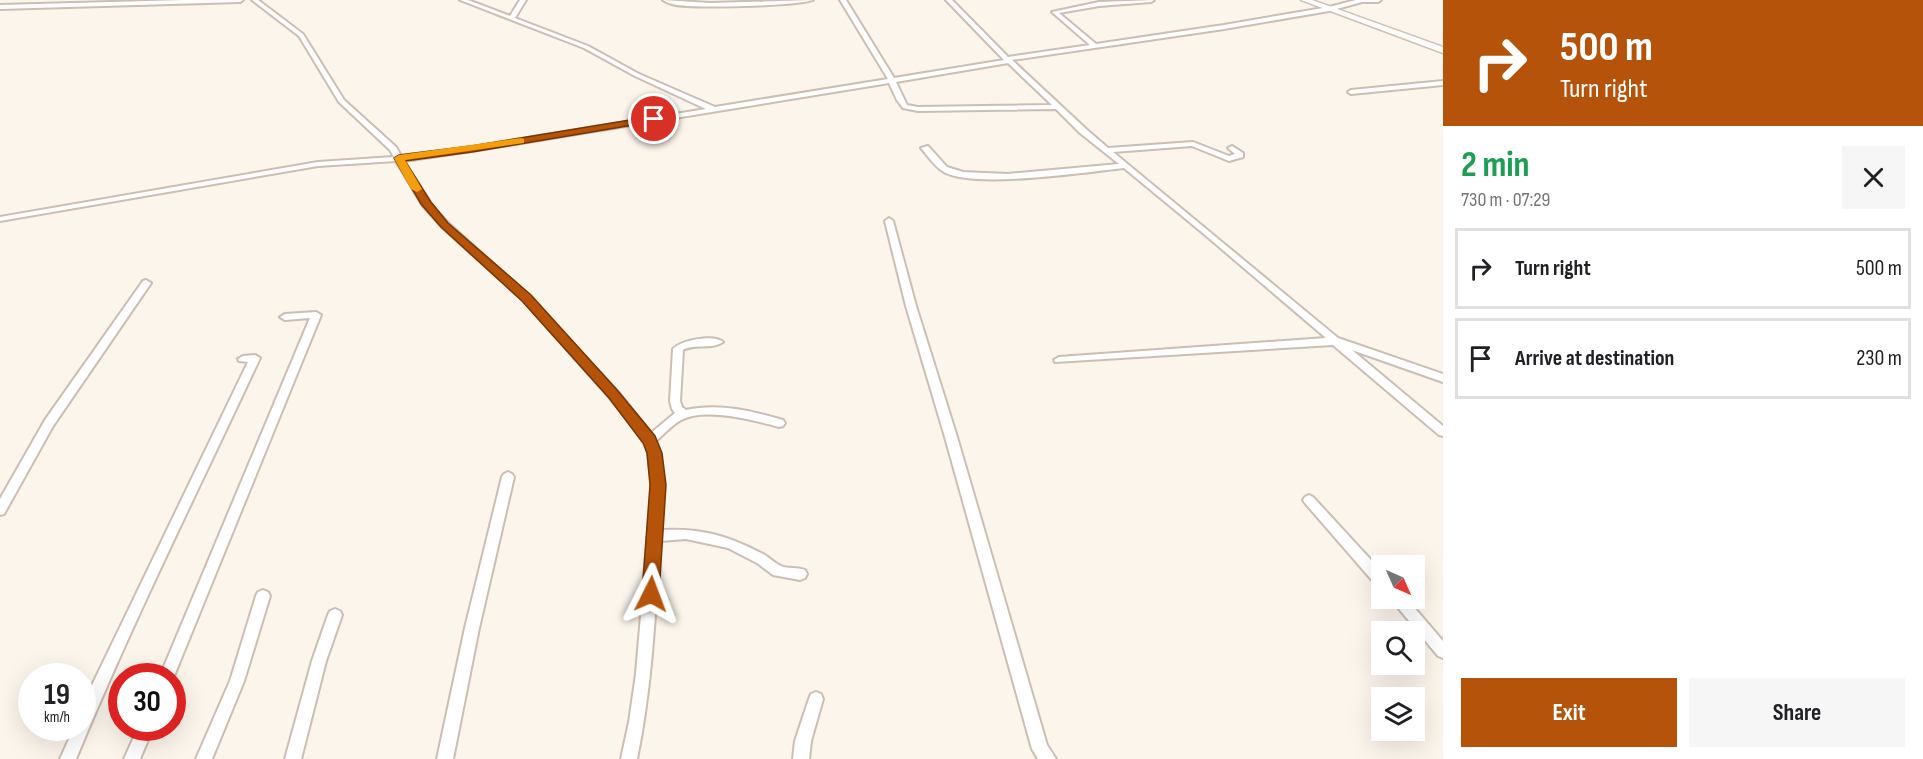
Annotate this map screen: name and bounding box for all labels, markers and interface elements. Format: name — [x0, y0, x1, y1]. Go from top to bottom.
text: 500 m — [1560, 22, 1653, 73]
icon: right — [1461, 24, 1539, 102]
text: Turn right — [1560, 73, 1647, 105]
pin — [628, 93, 679, 144]
icon: arrive — [637, 102, 670, 135]
text: 2 min — [1461, 144, 1530, 187]
button: close — [1842, 146, 1905, 209]
text: 730 m · 07:29 — [1461, 188, 1550, 212]
icon: right — [1464, 252, 1497, 285]
text: Turn right — [1515, 255, 1591, 282]
text: 500 m — [1856, 255, 1902, 282]
icon: arrive — [1464, 342, 1497, 375]
text: Arrive at destination — [1515, 345, 1674, 372]
text: 230 m — [1856, 345, 1902, 372]
north arrow — [1371, 555, 1425, 609]
map controls — [1371, 555, 1425, 741]
position arrow — [619, 562, 683, 626]
button: search — [1371, 621, 1425, 675]
speed limit sign: 30 — [108, 663, 186, 741]
text: 19 — [44, 677, 70, 713]
button: Exit — [1461, 678, 1677, 747]
button: Share — [1689, 678, 1905, 747]
button: layers — [1371, 687, 1425, 741]
text: km/h — [44, 708, 70, 727]

